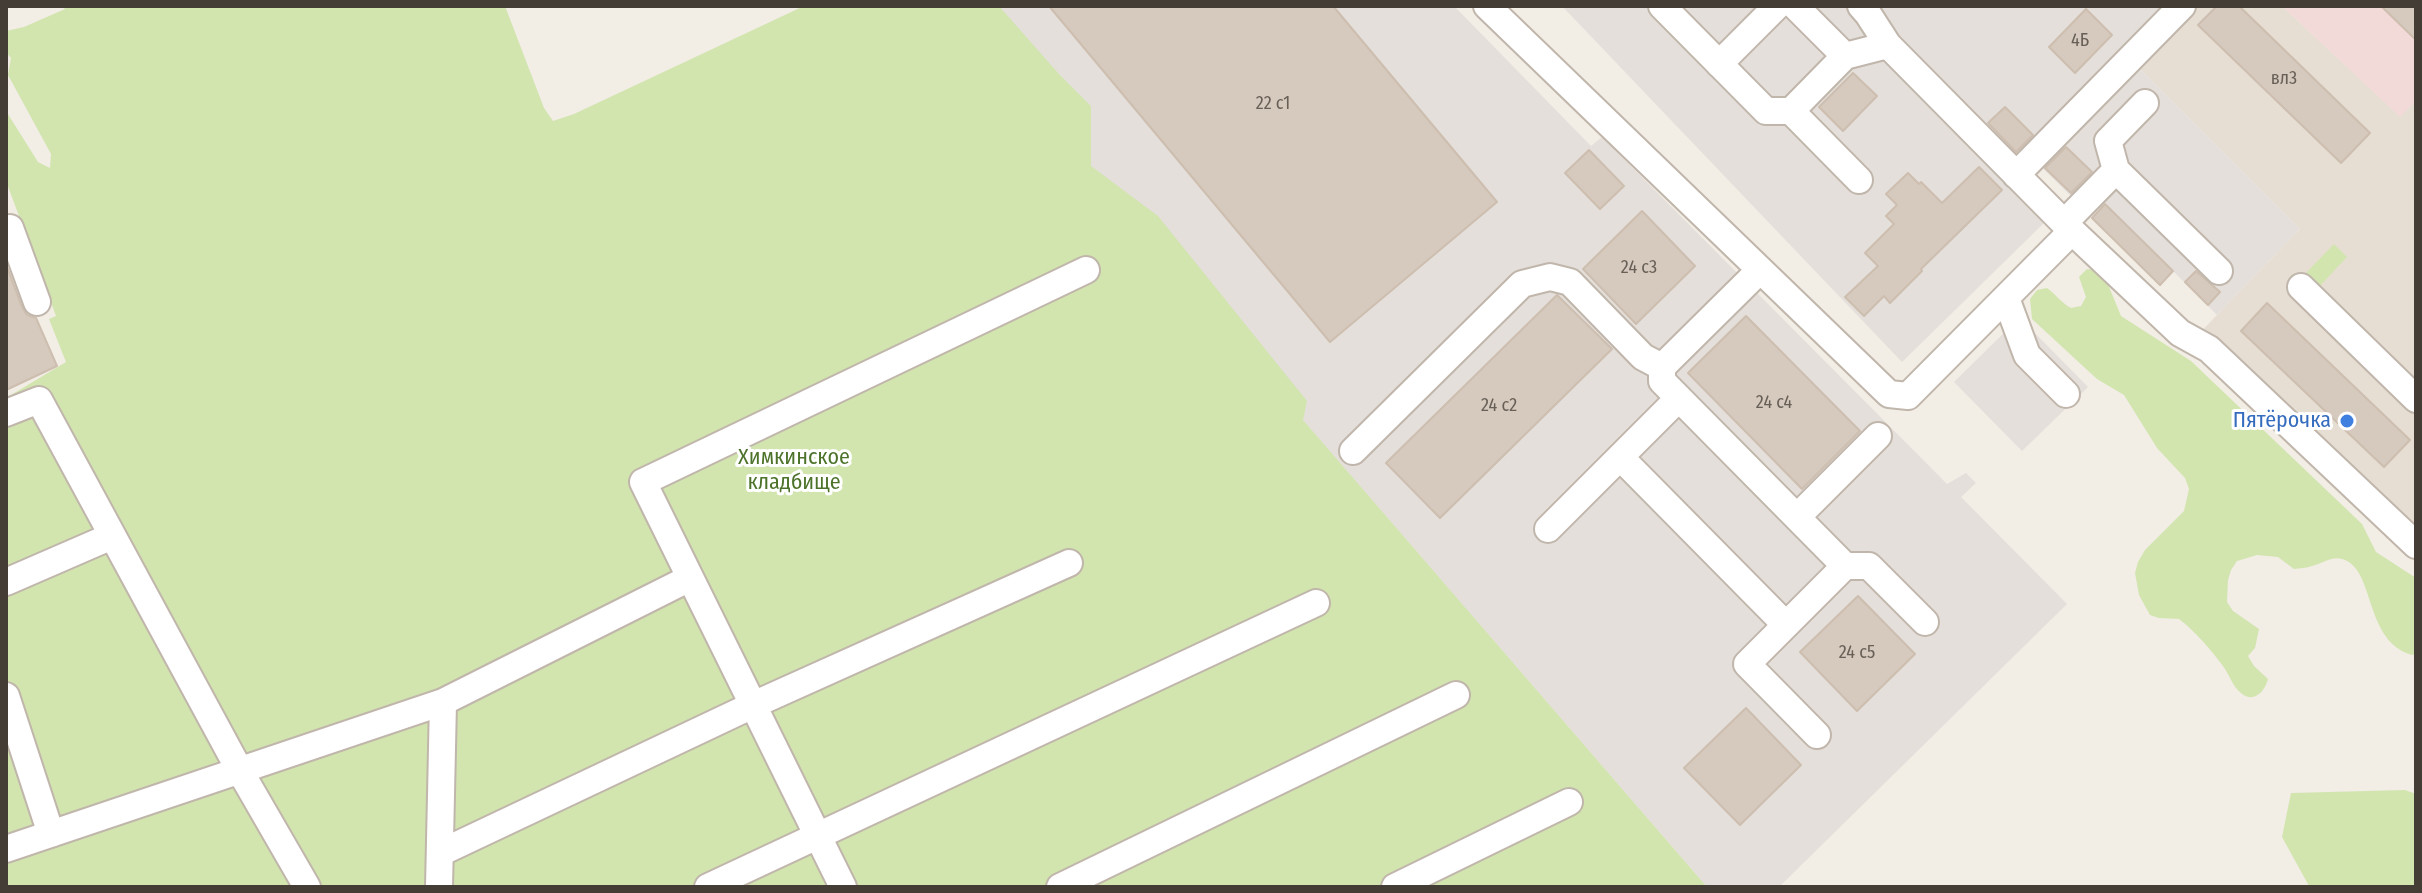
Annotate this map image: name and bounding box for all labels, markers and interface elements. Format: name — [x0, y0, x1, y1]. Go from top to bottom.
house number: 4Б — [2071, 30, 2089, 52]
house number: вл3 — [2271, 68, 2297, 90]
house number: 22 с1 — [1256, 93, 1290, 115]
house number: 24 с3 — [1621, 257, 1657, 279]
house number: 24 с4 — [1756, 392, 1792, 414]
house number: 24 с2 — [1481, 395, 1517, 417]
place label: Пятёрочка — [2233, 408, 2331, 434]
marker: Пятёрочка — [2338, 412, 2356, 430]
park label: Химкинское кладбище — [738, 445, 850, 496]
house number: 24 с5 — [1839, 642, 1875, 664]

